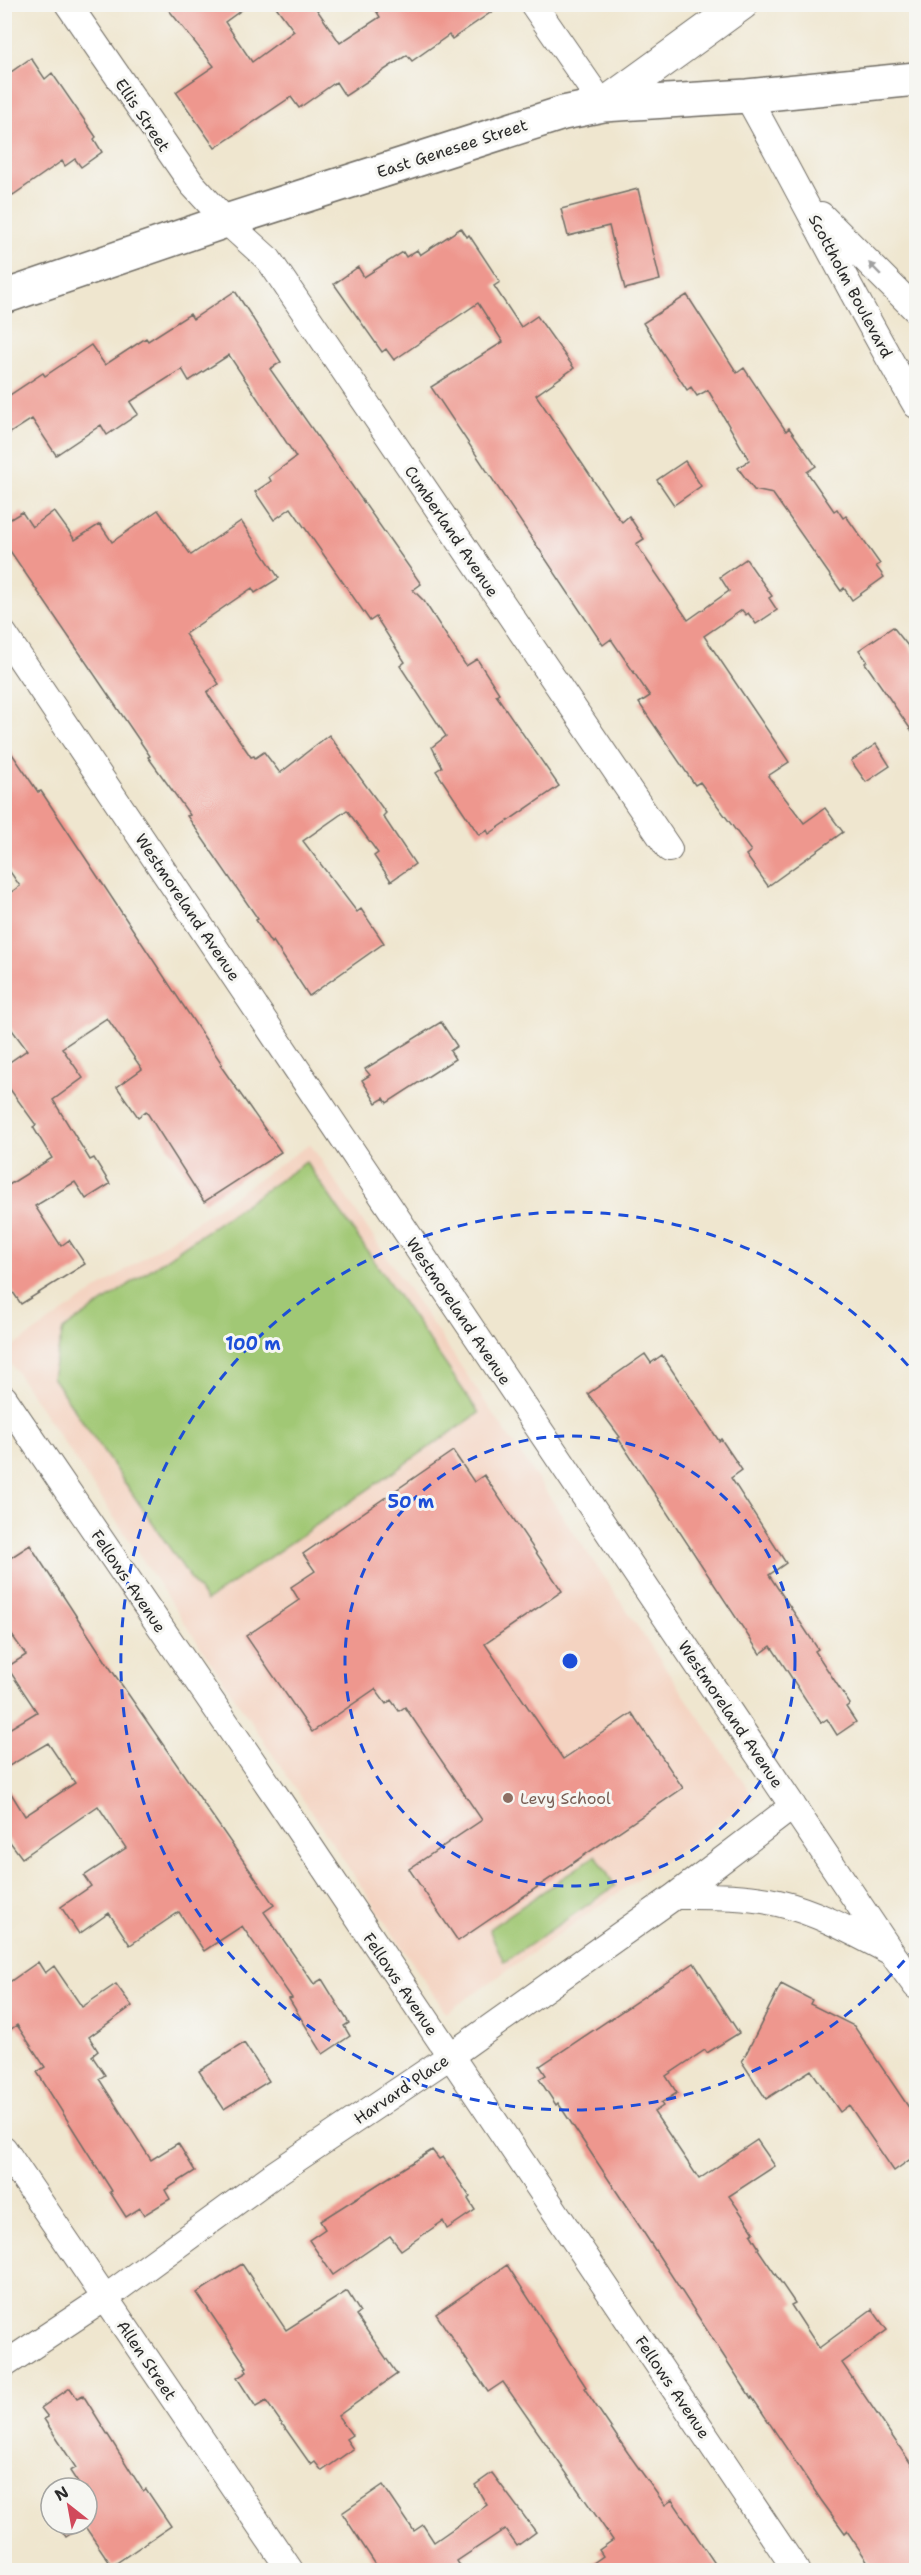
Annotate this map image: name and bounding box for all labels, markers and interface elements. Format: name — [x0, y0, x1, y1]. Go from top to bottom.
street label: Ellis Street — [110, 75, 175, 156]
street label: East Genesee Street — [374, 114, 530, 183]
street label: Scottholm Boulevard — [804, 211, 897, 362]
one-way arrow — [868, 262, 882, 276]
street label: Cumberland Avenue — [400, 462, 503, 601]
street label: Westmoreland Avenue — [130, 830, 245, 985]
street label: Westmoreland Avenue — [401, 1234, 516, 1389]
text: 100 m — [225, 1332, 281, 1356]
text: 50 m — [388, 1490, 435, 1514]
street label: Fellows Avenue — [86, 1526, 171, 1637]
street label: Westmoreland Avenue — [673, 1637, 788, 1792]
centre of rings — [560, 1651, 580, 1671]
place label: Levy School — [520, 1788, 611, 1809]
marker: Levy School — [501, 1791, 515, 1805]
street label: Fellows Avenue — [358, 1929, 443, 2040]
street label: Harvard Place — [350, 2050, 453, 2129]
street label: Allen Street — [112, 2316, 181, 2404]
street label: Fellows Avenue — [630, 2332, 715, 2443]
north arrow — [39, 2476, 99, 2536]
text: N — [51, 2481, 72, 2506]

